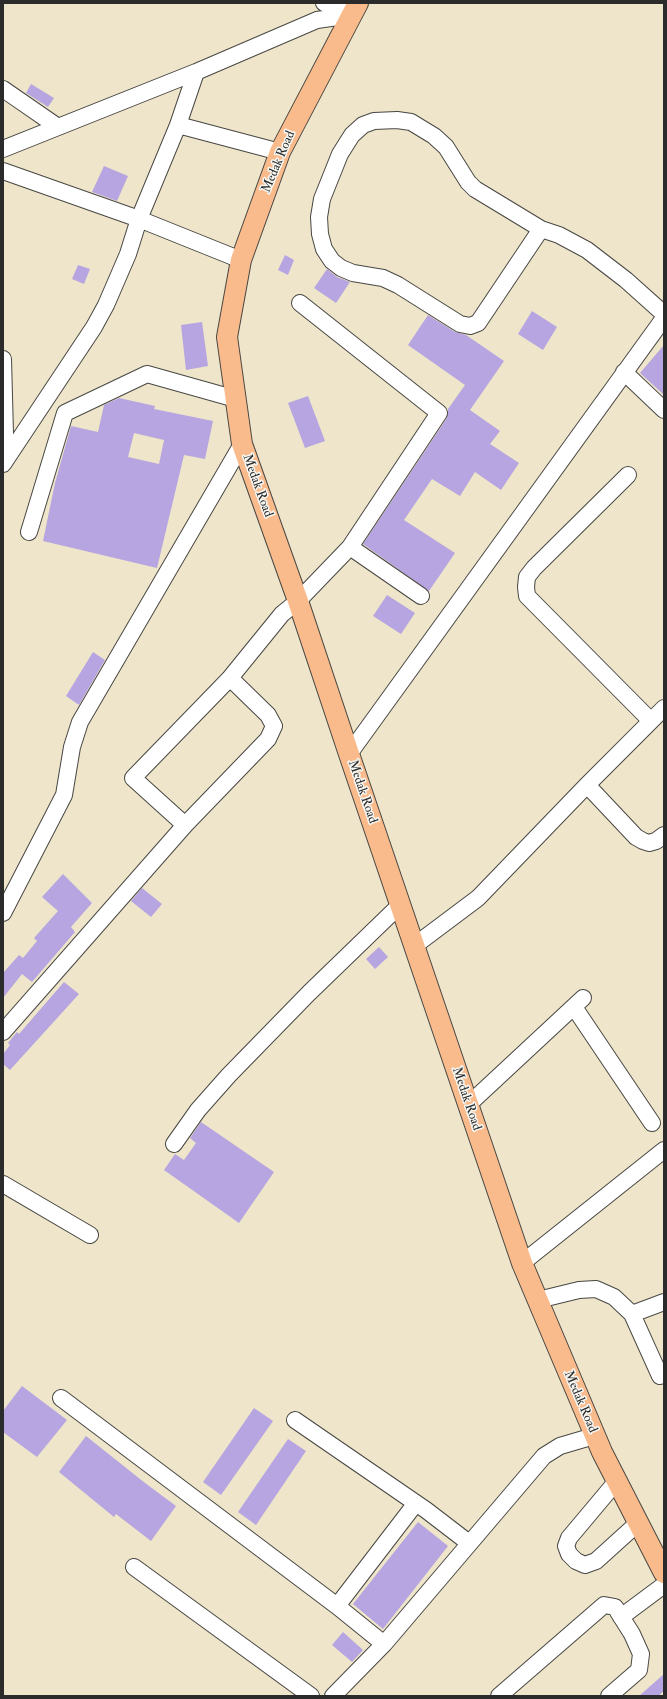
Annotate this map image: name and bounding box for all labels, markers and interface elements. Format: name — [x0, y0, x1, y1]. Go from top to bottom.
street label: Medak Road — [259, 129, 299, 195]
street label: Medak Road — [238, 452, 276, 520]
street label: Medak Road — [344, 758, 380, 826]
street label: Medak Road — [448, 1065, 484, 1133]
street label: Medak Road — [560, 1369, 600, 1435]

